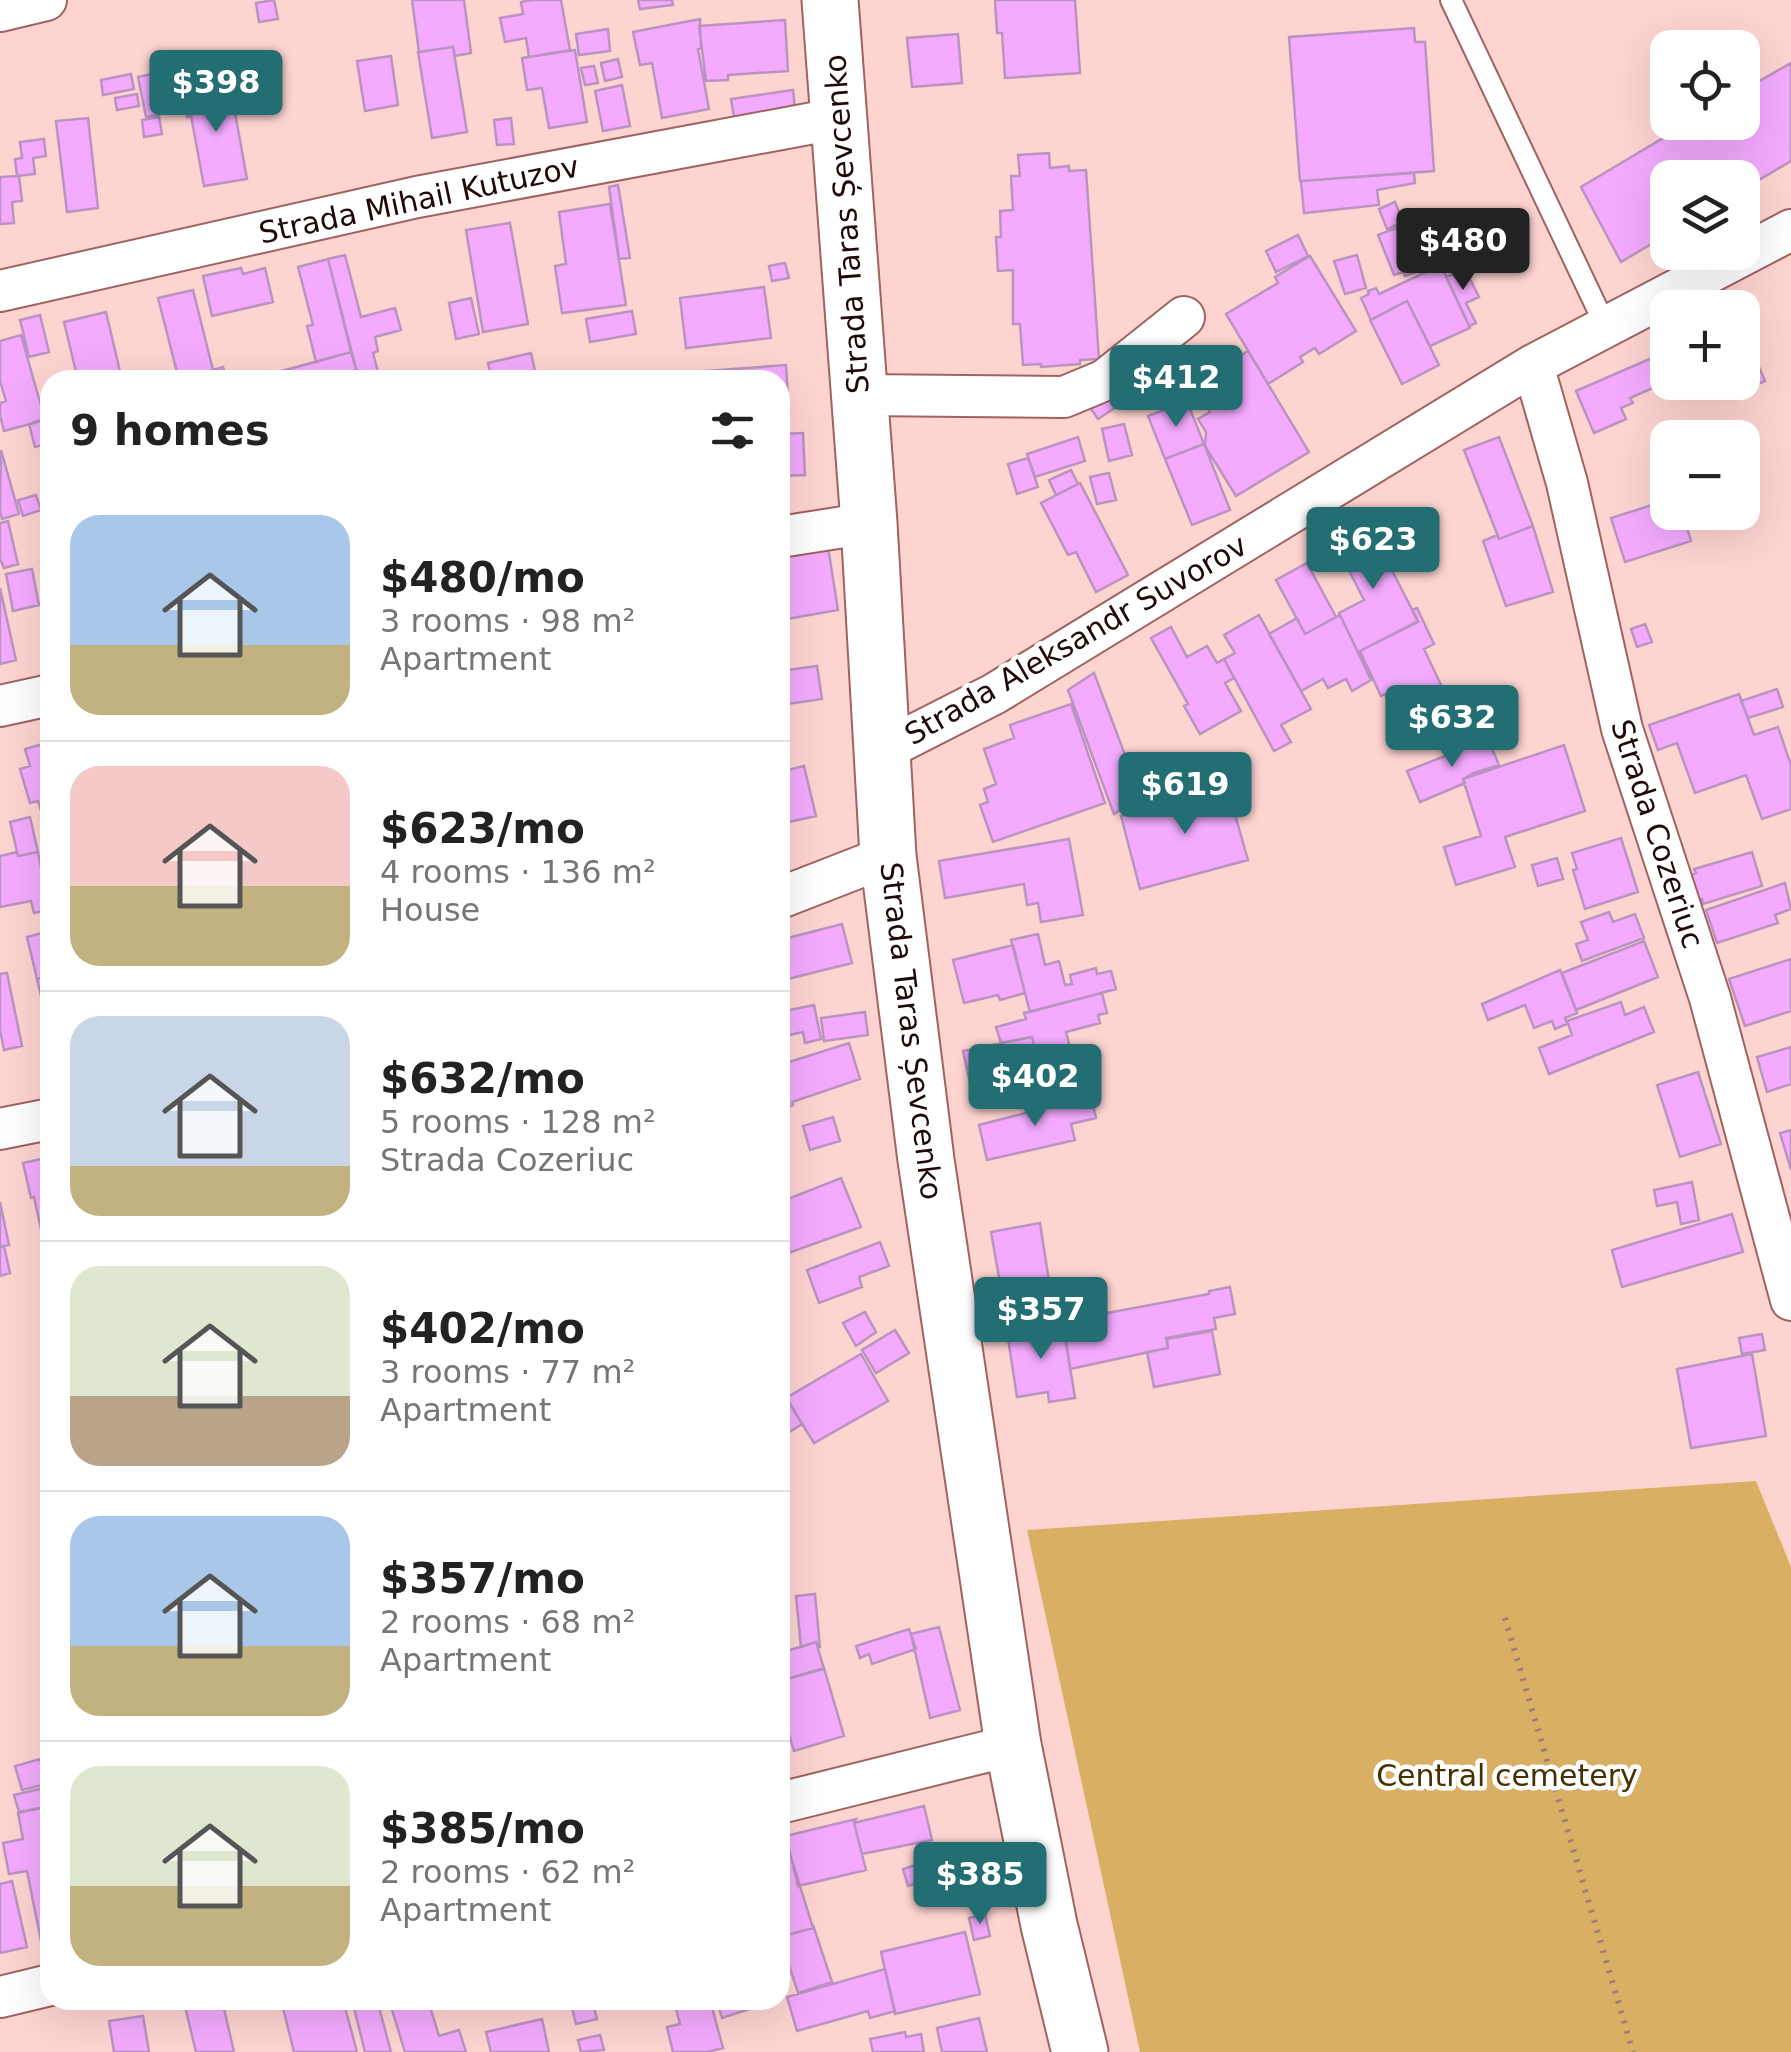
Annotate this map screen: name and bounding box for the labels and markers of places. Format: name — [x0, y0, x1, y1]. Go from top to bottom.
pin: $398 — [157, 50, 275, 135]
pin: $480 — [1404, 208, 1522, 293]
pin: $412 — [1117, 345, 1235, 430]
pin: $623 — [1314, 507, 1432, 592]
pin: $632 — [1393, 685, 1511, 770]
pin: $619 — [1126, 752, 1244, 837]
pin: $402 — [976, 1044, 1094, 1129]
pin: $357 — [982, 1277, 1100, 1362]
pin: $385 — [921, 1842, 1039, 1927]

